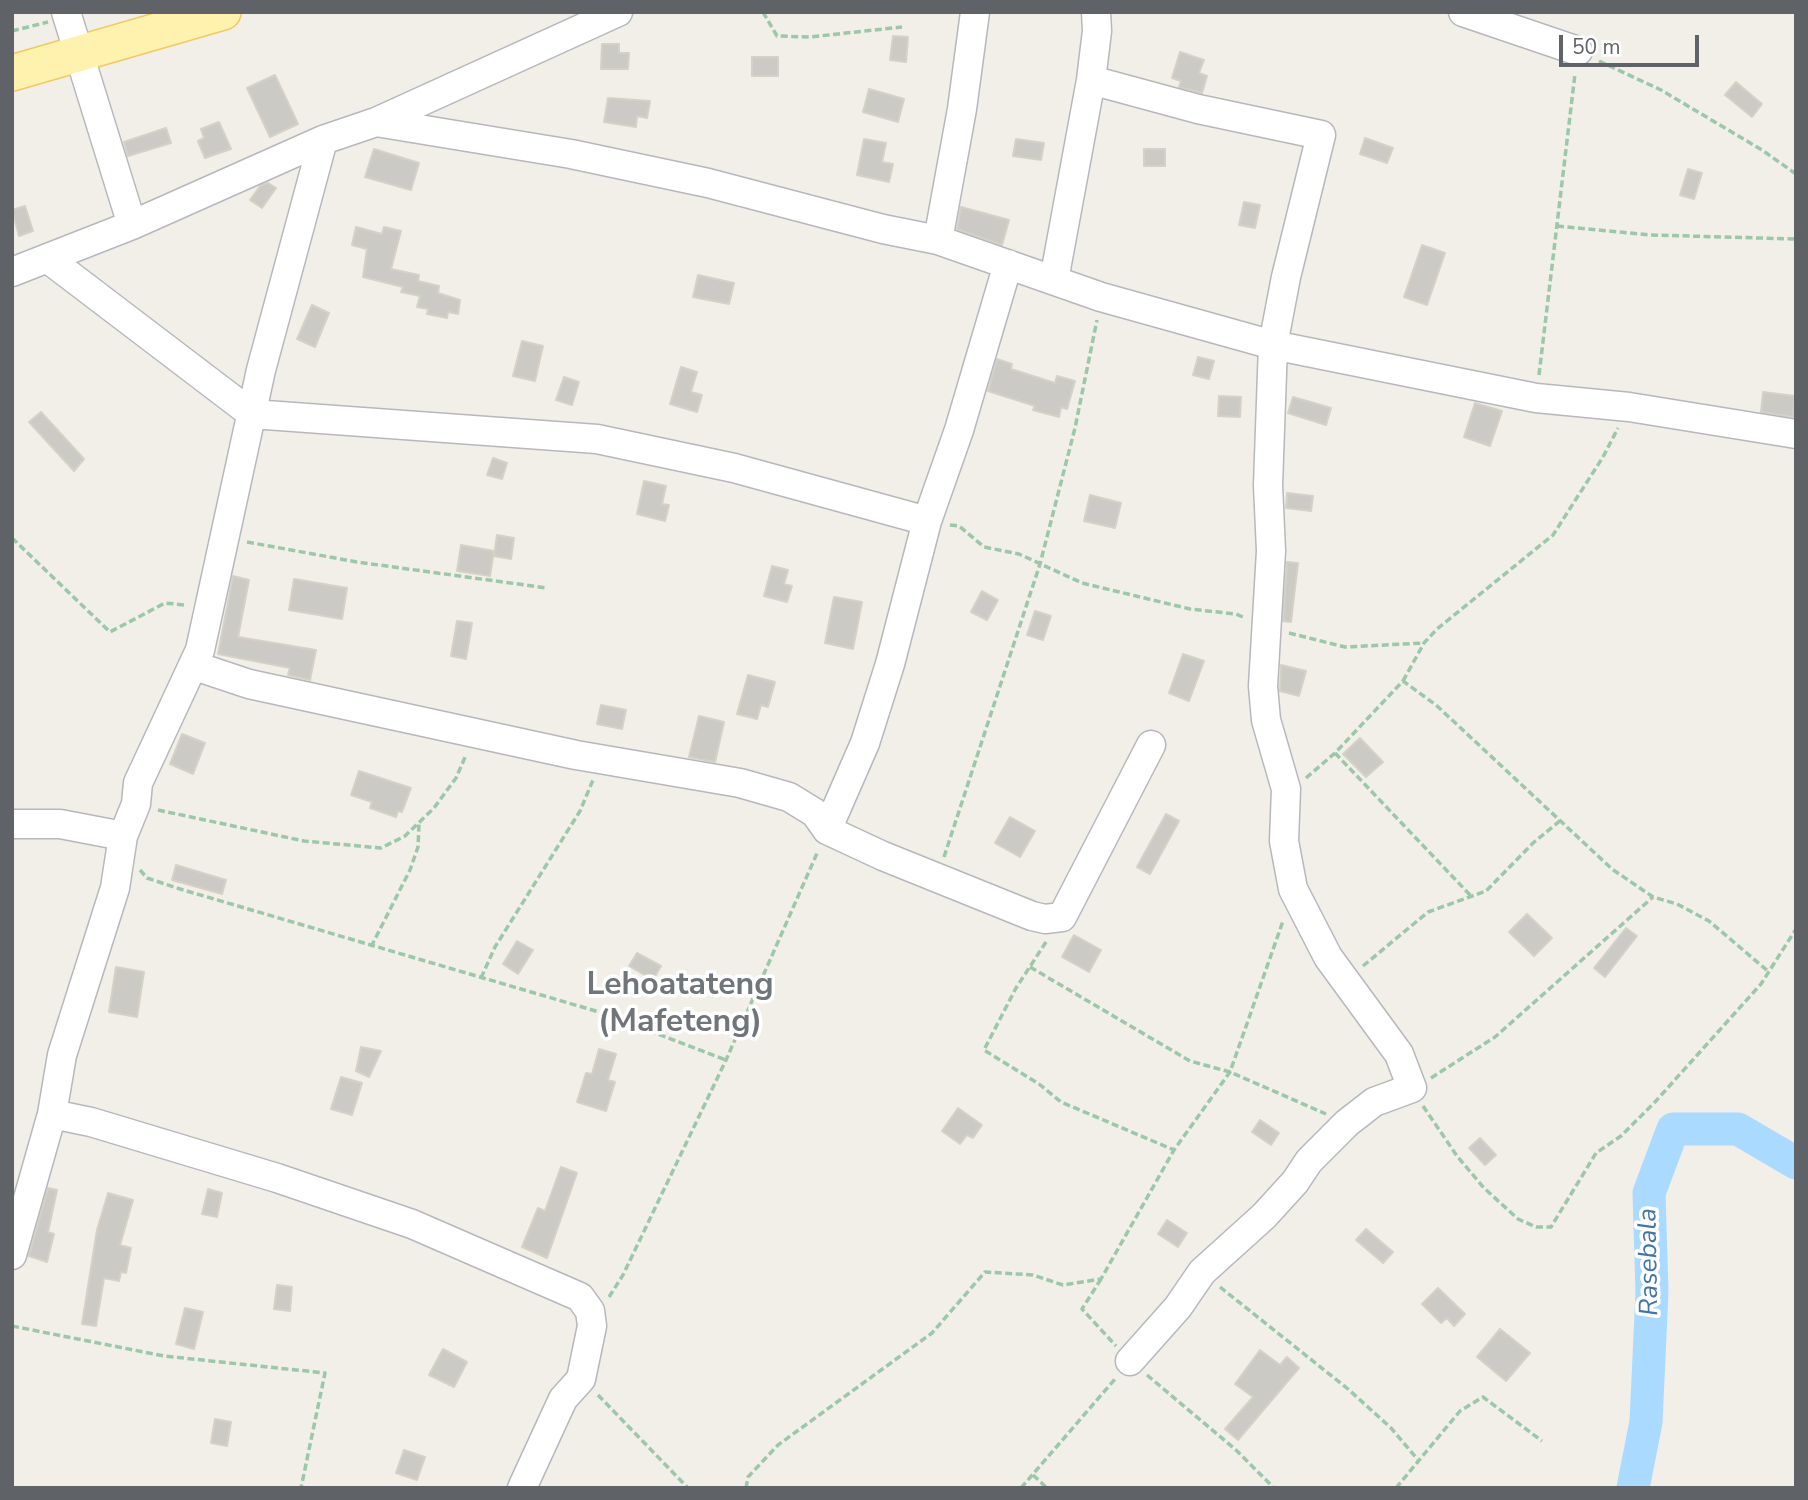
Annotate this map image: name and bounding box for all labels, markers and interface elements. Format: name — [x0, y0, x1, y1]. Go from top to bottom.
scale bar — [1563, 21, 1703, 65]
text: 50 m — [1572, 33, 1621, 61]
district label: Lehoatateng (Mafeteng) — [586, 967, 774, 1042]
water label: Rasebala — [1633, 1208, 1667, 1316]

